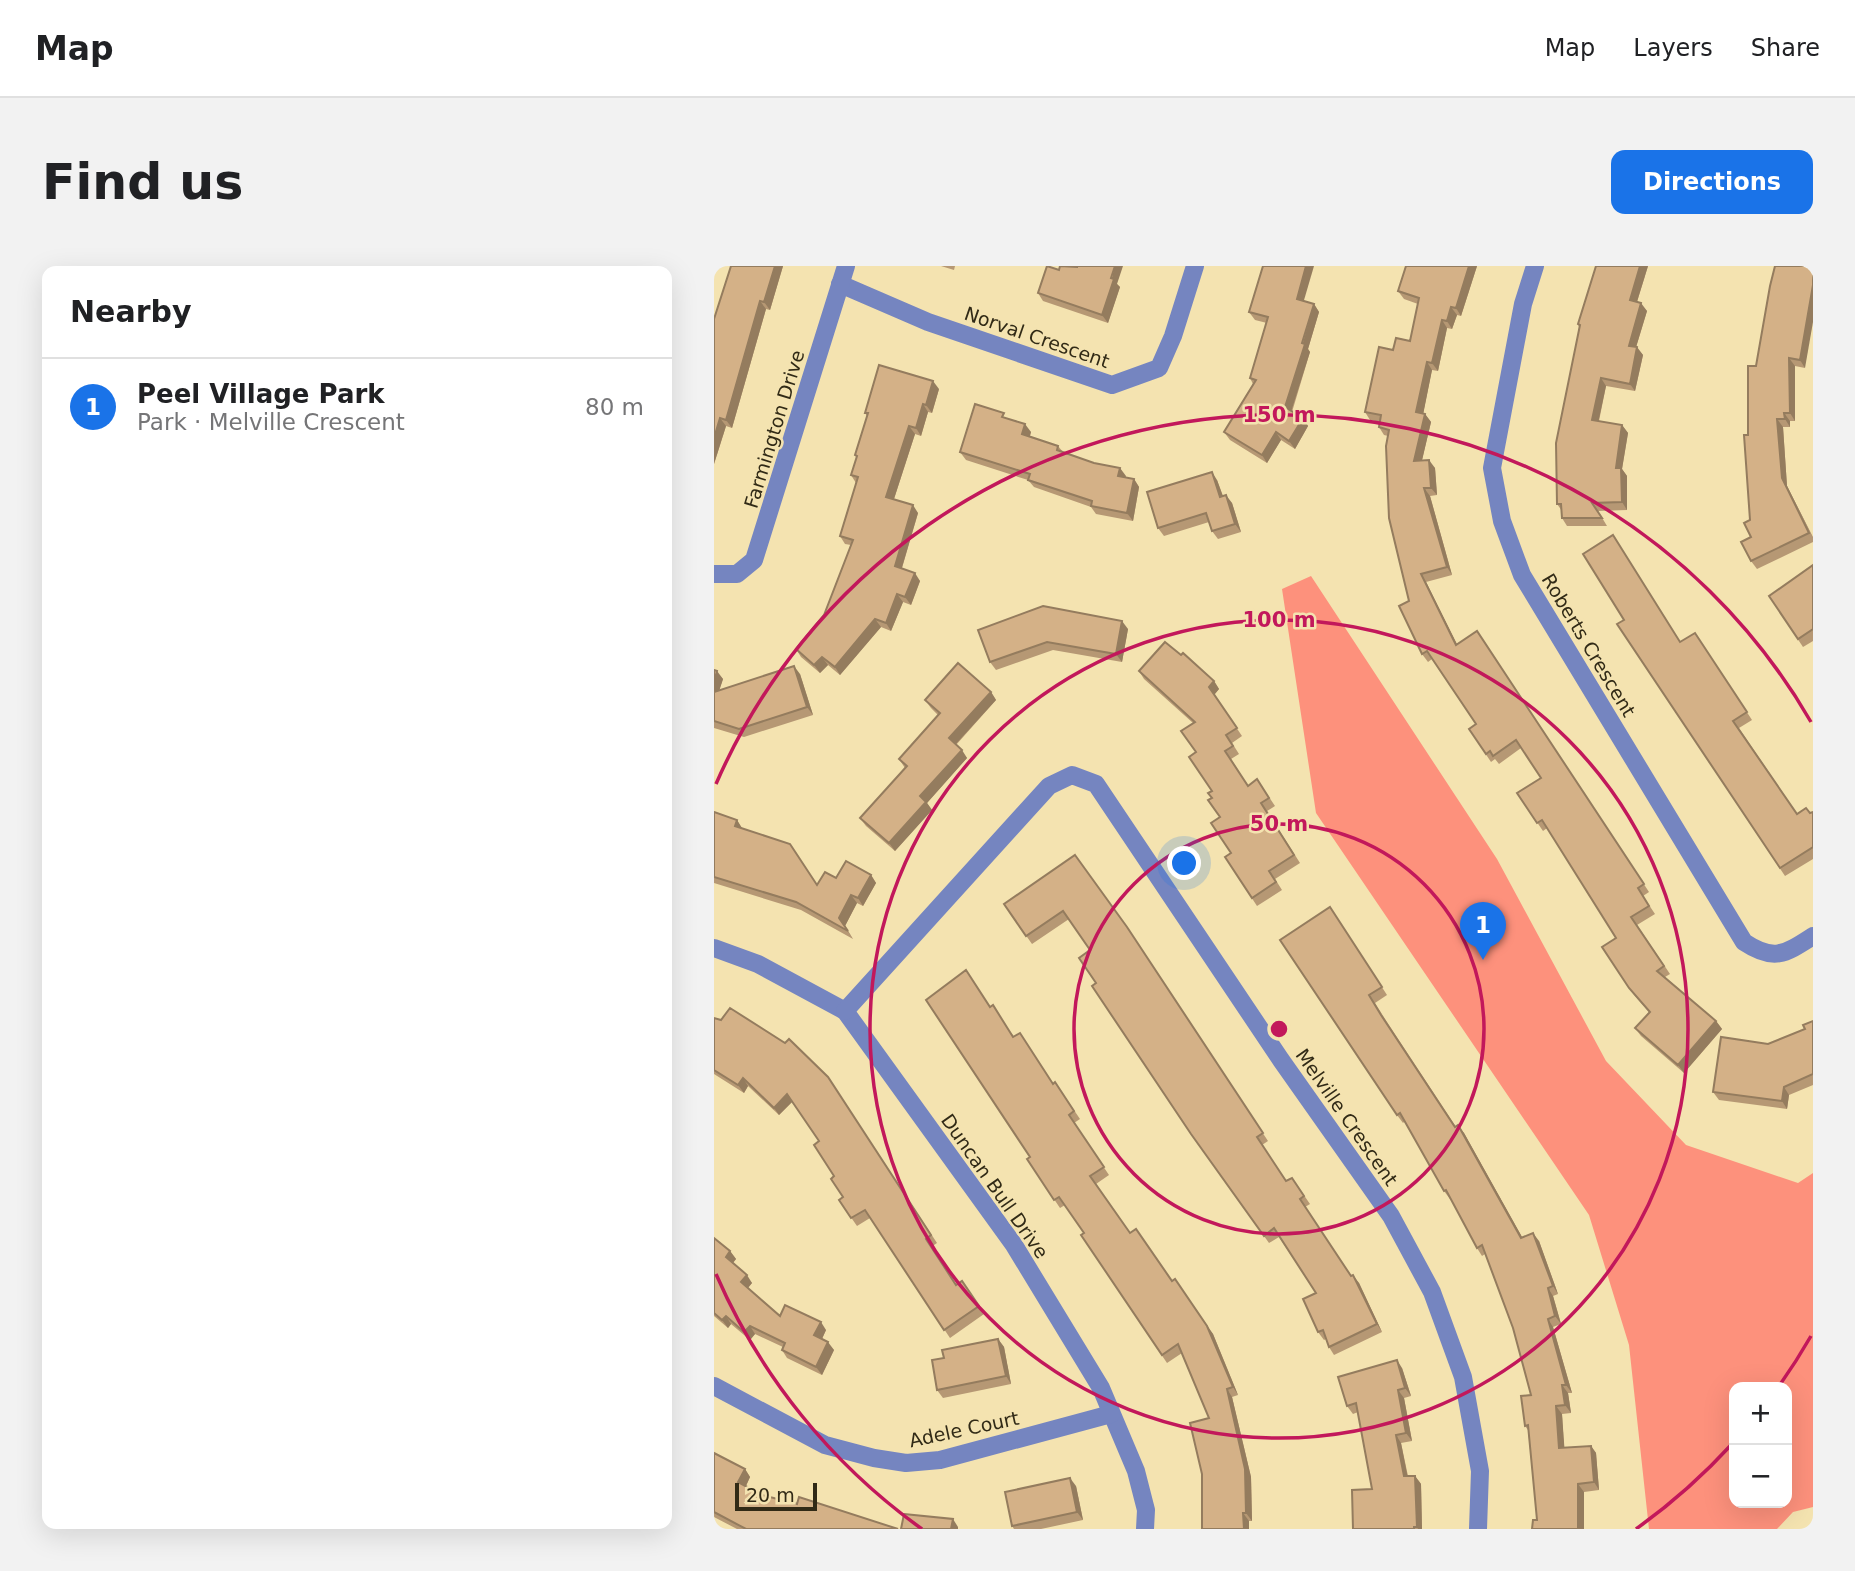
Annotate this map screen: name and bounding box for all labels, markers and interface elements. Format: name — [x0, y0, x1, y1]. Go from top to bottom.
text: Map — [35, 29, 114, 68]
text: Map — [1545, 34, 1595, 62]
text: Layers — [1633, 34, 1713, 62]
text: Share — [1751, 34, 1820, 62]
button: Directions — [1611, 150, 1813, 214]
text: Find us — [42, 154, 243, 211]
text: Nearby — [70, 294, 192, 329]
street label: Norval Crescent — [962, 302, 1112, 372]
street label: Farmington Drive — [740, 347, 808, 511]
text: Peel Village Park — [137, 379, 385, 409]
text: 1 — [85, 394, 101, 420]
text: 80 m — [585, 394, 644, 420]
text: 150 m — [1242, 403, 1316, 427]
text: Park · Melville Crescent — [137, 409, 405, 435]
street label: Roberts Crescent — [1538, 570, 1640, 720]
text: 100 m — [1242, 608, 1316, 632]
text: 50 m — [1250, 812, 1308, 836]
your location — [1167, 846, 1201, 880]
pin: 1 — [1460, 902, 1506, 960]
centre of rings — [1267, 1017, 1291, 1041]
street label: Melville Crescent — [1292, 1044, 1402, 1190]
street label: Duncan Bull Drive — [937, 1110, 1053, 1262]
map controls — [1729, 1382, 1792, 1508]
button: + — [1729, 1382, 1792, 1445]
street label: Adele Court — [907, 1407, 1021, 1451]
button: − — [1729, 1445, 1792, 1508]
scale bar — [735, 1480, 817, 1512]
text: 20 m — [746, 1484, 795, 1506]

